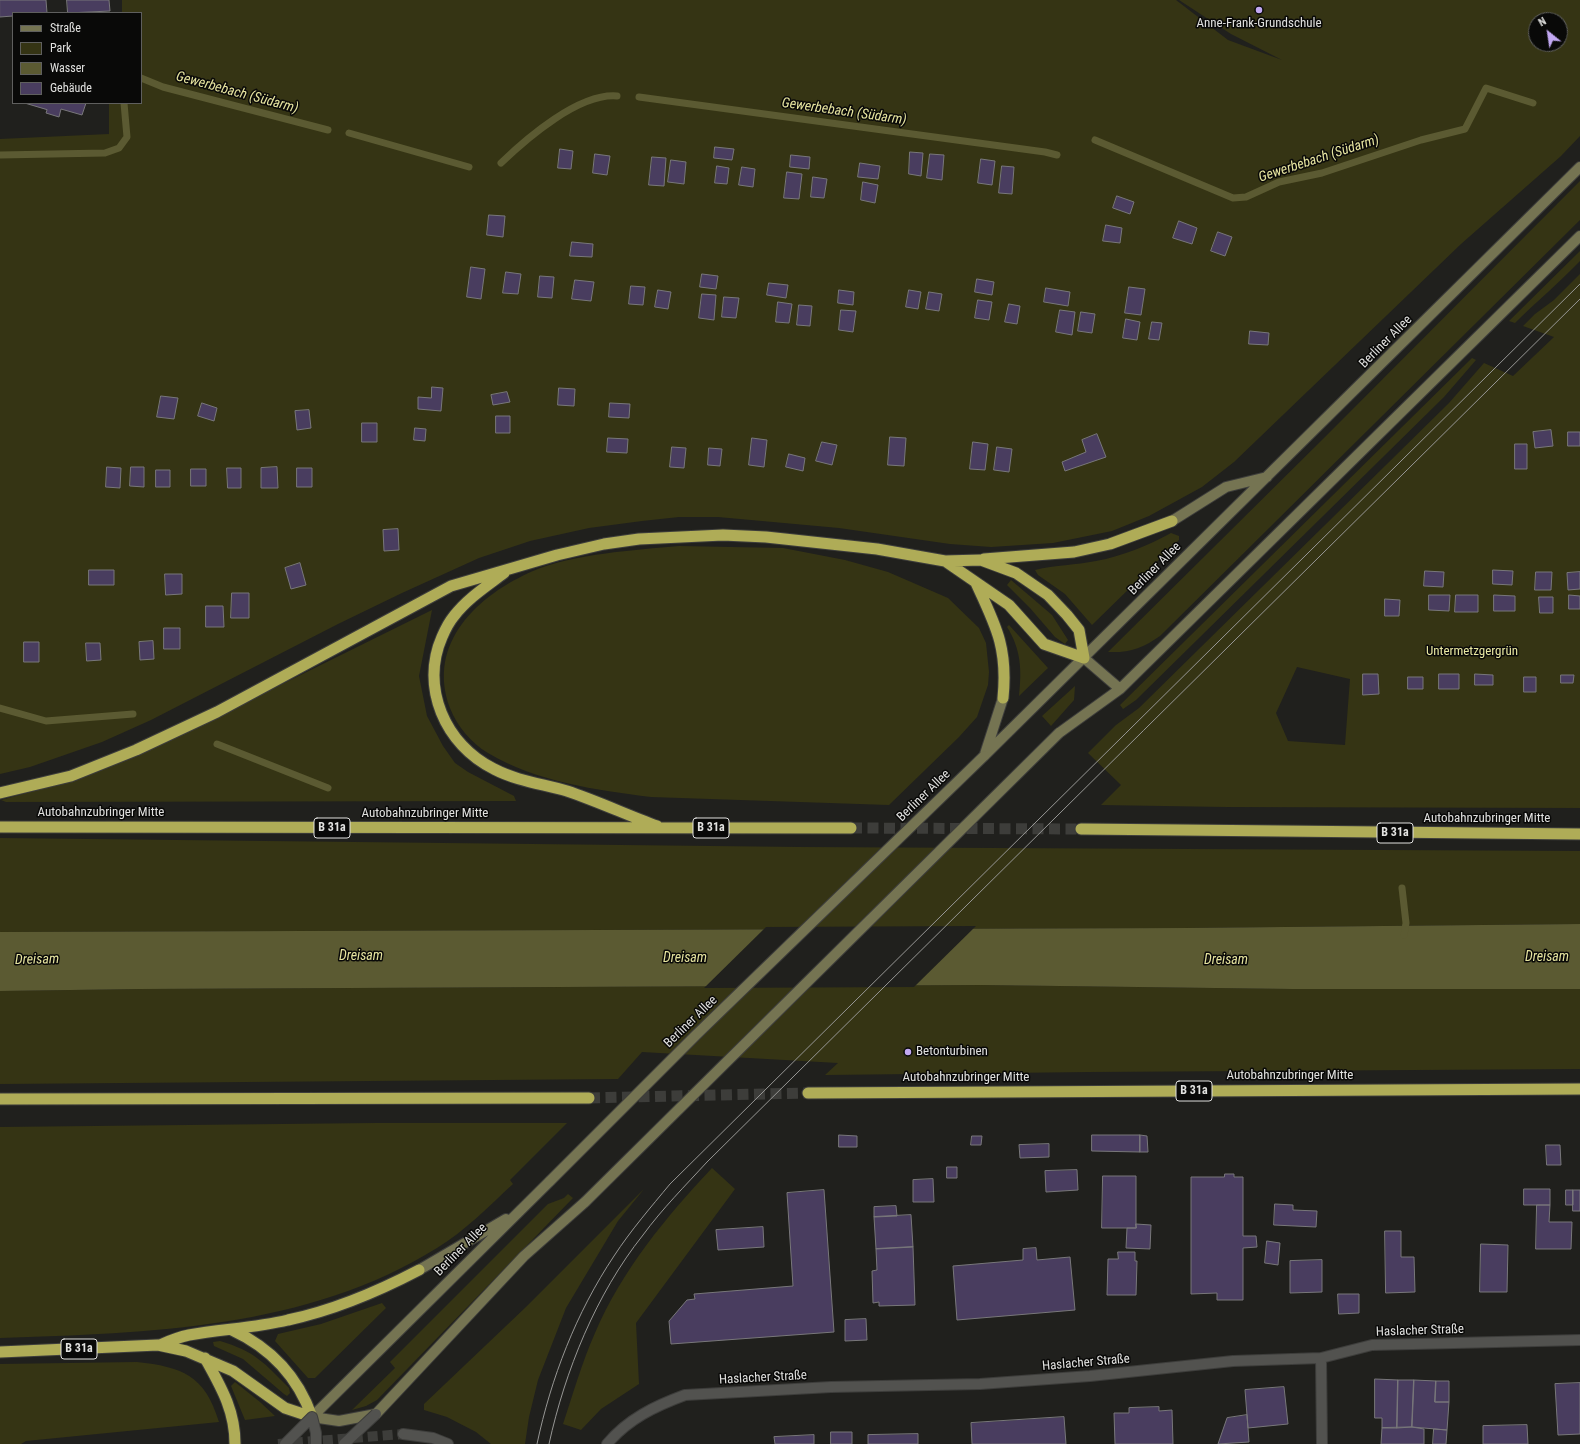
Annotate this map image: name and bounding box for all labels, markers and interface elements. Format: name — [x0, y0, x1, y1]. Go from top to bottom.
marker: Anne-Frank-Grundschule — [1254, 5, 1264, 15]
legend — [12, 12, 142, 104]
north arrow — [1528, 12, 1568, 52]
text: N — [1536, 15, 1548, 29]
place label: Anne-Frank-Grundschule — [1196, 16, 1322, 32]
text: Straße — [50, 21, 81, 35]
text: Park — [50, 41, 71, 55]
text: Wasser — [50, 61, 85, 75]
water label: Gewerbebach (Südarm) — [174, 69, 300, 117]
text: Gebäude — [50, 81, 92, 95]
water label: Gewerbebach (Südarm) — [781, 95, 907, 129]
water label: Gewerbebach (Südarm) — [1257, 132, 1381, 186]
street label: Berliner Allee — [1356, 312, 1416, 372]
street label: Berliner Allee — [1125, 539, 1185, 599]
park label: Untermetzgergrün — [1426, 644, 1518, 660]
street label: Berliner Allee — [894, 767, 954, 825]
street label: Autobahnzubringer Mitte — [38, 805, 164, 821]
street label: Autobahnzubringer Mitte — [362, 806, 488, 822]
street label: Autobahnzubringer Mitte — [1424, 811, 1550, 827]
road number: B 31a — [314, 818, 350, 838]
road number: B 31a — [693, 818, 729, 838]
road number: B 31a — [1377, 823, 1413, 843]
water label: Dreisam — [339, 948, 383, 964]
water label: Dreisam — [1525, 949, 1569, 965]
water label: Dreisam — [663, 950, 707, 966]
water label: Dreisam — [15, 951, 59, 969]
water label: Dreisam — [1204, 952, 1248, 968]
street label: Berliner Allee — [661, 993, 721, 1051]
place label: Betonturbinen — [916, 1044, 988, 1060]
marker: Betonturbinen — [903, 1047, 913, 1057]
street label: Autobahnzubringer Mitte — [1227, 1068, 1353, 1084]
street label: Autobahnzubringer Mitte — [903, 1070, 1029, 1086]
road number: B 31a — [1176, 1081, 1212, 1101]
street label: Berliner Allee — [431, 1220, 491, 1280]
street label: Haslacher Straße — [1376, 1322, 1464, 1340]
road number: B 31a — [61, 1339, 97, 1359]
street label: Haslacher Straße — [1041, 1351, 1131, 1375]
street label: Haslacher Straße — [719, 1368, 807, 1388]

